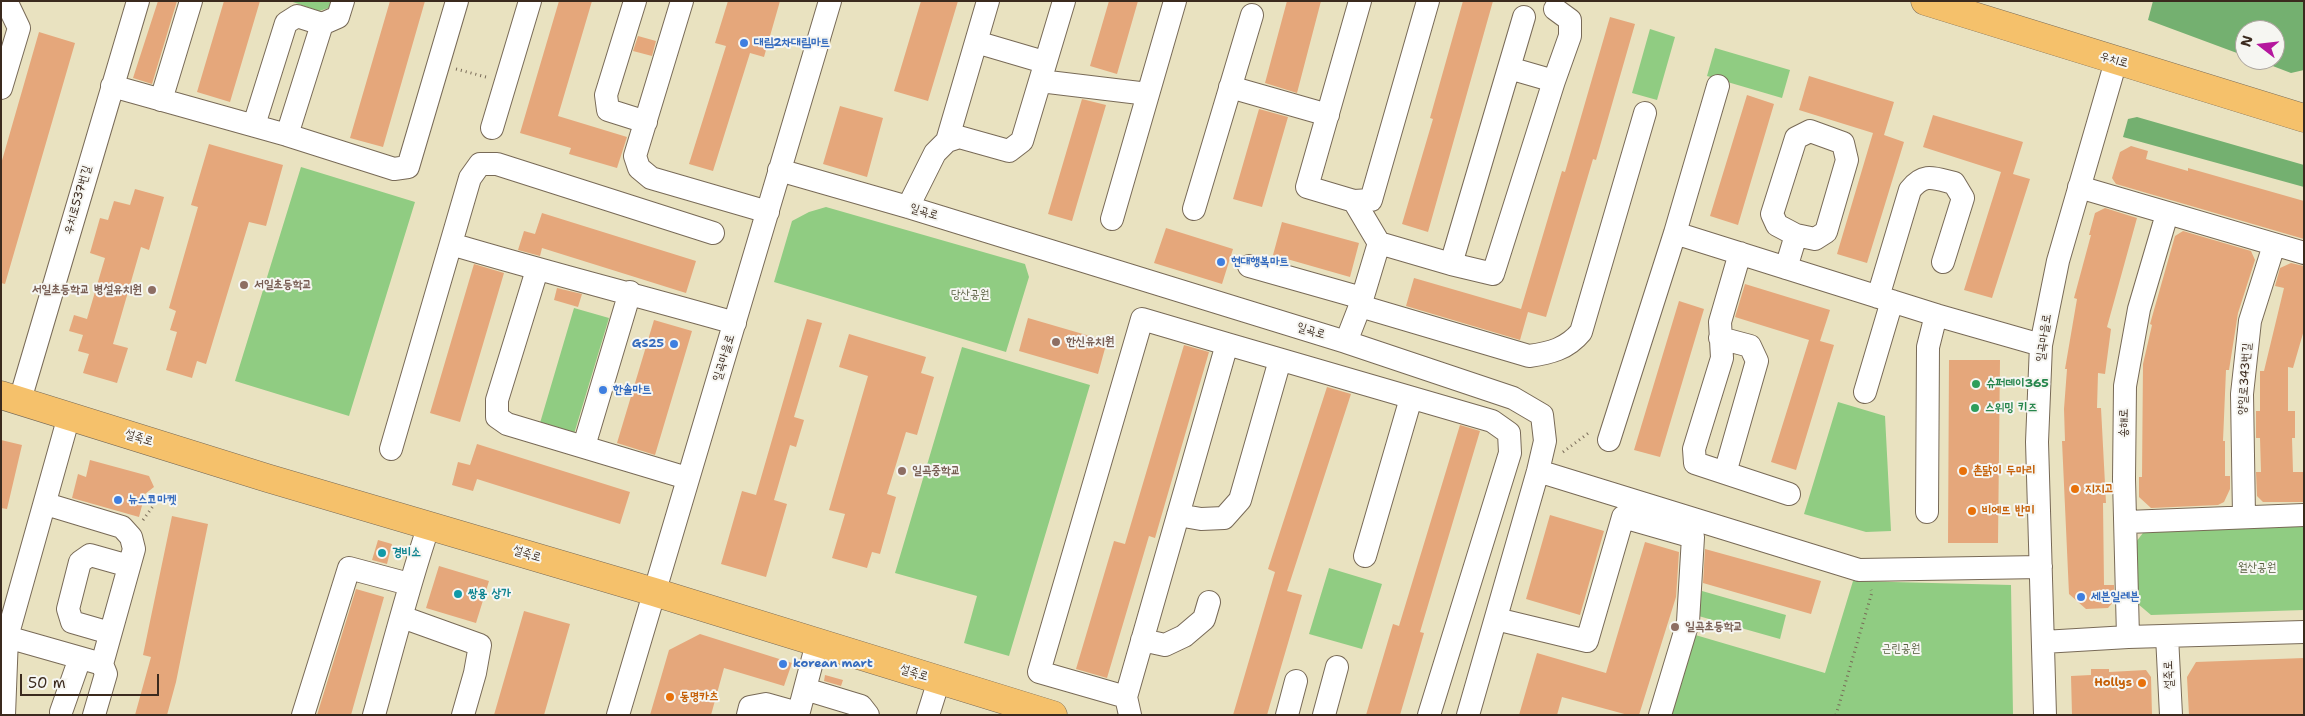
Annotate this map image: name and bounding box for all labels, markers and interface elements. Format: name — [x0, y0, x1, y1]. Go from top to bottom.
north arrow — [2235, 20, 2285, 70]
text: N — [2236, 33, 2257, 49]
place label: 대림2차대림마트 — [754, 36, 830, 50]
marker: 대림2차대림마트 — [738, 37, 750, 49]
street label: 우치로 — [2098, 49, 2130, 71]
street label: 우치로537번길 — [61, 164, 95, 236]
street label: 일곡로 — [908, 201, 940, 223]
place label: 현대행복마트 — [1231, 255, 1289, 269]
marker: 현대행복마트 — [1215, 256, 1227, 268]
place label: 서일초등학교 — [254, 278, 312, 292]
marker: 서일초등학교 — [238, 279, 250, 291]
place label: 서일초등학교 병설유치원 — [32, 283, 142, 297]
marker: 서일초등학교 병설유치원 — [146, 284, 158, 296]
park label: 당산공원 — [951, 288, 989, 302]
street label: 일곡마을로 — [2034, 313, 2054, 363]
street label: 일곡로 — [1295, 320, 1327, 342]
street label: 일곡마을로 — [710, 333, 738, 383]
place label: 한신유치원 — [1066, 335, 1114, 349]
marker: 한신유치원 — [1050, 336, 1062, 348]
place label: GS25 — [632, 337, 664, 351]
marker: GS25 — [668, 338, 680, 350]
street label: 양일로343번길 — [2235, 342, 2255, 416]
place label: 슈퍼데이365 — [1986, 377, 2049, 391]
marker: 슈퍼데이365 — [1970, 378, 1982, 390]
place label: 한솔마트 — [613, 383, 652, 397]
marker: 한솔마트 — [597, 384, 609, 396]
place label: 스위밍 키즈 — [1985, 401, 2037, 415]
marker: 스위밍 키즈 — [1969, 402, 1981, 414]
street label: 송해로 — [2117, 408, 2131, 438]
street label: 설죽로 — [123, 427, 155, 449]
place label: 일곡중학교 — [912, 464, 960, 478]
place label: 촌닭이 두마리 — [1973, 464, 2035, 478]
marker: 일곡중학교 — [896, 465, 908, 477]
marker: 촌닭이 두마리 — [1957, 465, 1969, 477]
place label: 지지고 — [2085, 482, 2114, 496]
marker: 지지고 — [2069, 483, 2081, 495]
place label: 뉴스코마켓 — [128, 493, 176, 507]
marker: 뉴스코마켓 — [112, 494, 124, 506]
place label: 비에뜨 반미 — [1982, 504, 2034, 518]
marker: 비에뜨 반미 — [1966, 505, 1978, 517]
street label: 설죽로 — [511, 543, 543, 565]
place label: 경비소 — [392, 546, 421, 560]
marker: 경비소 — [376, 547, 388, 559]
park label: 월산공원 — [2238, 561, 2276, 575]
place label: 쌍용 상가 — [468, 587, 511, 601]
marker: 쌍용 상가 — [452, 588, 464, 600]
place label: 세븐일레븐 — [2091, 590, 2139, 604]
marker: 세븐일레븐 — [2075, 591, 2087, 603]
place label: 일곡초등학교 — [1685, 620, 1743, 634]
marker: 일곡초등학교 — [1669, 621, 1681, 633]
park label: 근린공원 — [1882, 642, 1920, 656]
place label: korean mart — [793, 657, 873, 671]
marker: korean mart — [777, 658, 789, 670]
street label: 설죽로 — [2161, 660, 2177, 690]
street label: 설죽로 — [898, 662, 930, 684]
scale bar — [22, 664, 161, 696]
text: 50 m — [28, 673, 66, 693]
place label: Hollys — [2094, 676, 2132, 690]
marker: Hollys — [2136, 677, 2148, 689]
place label: 동명카츠 — [680, 690, 719, 704]
marker: 동명카츠 — [664, 691, 676, 703]

